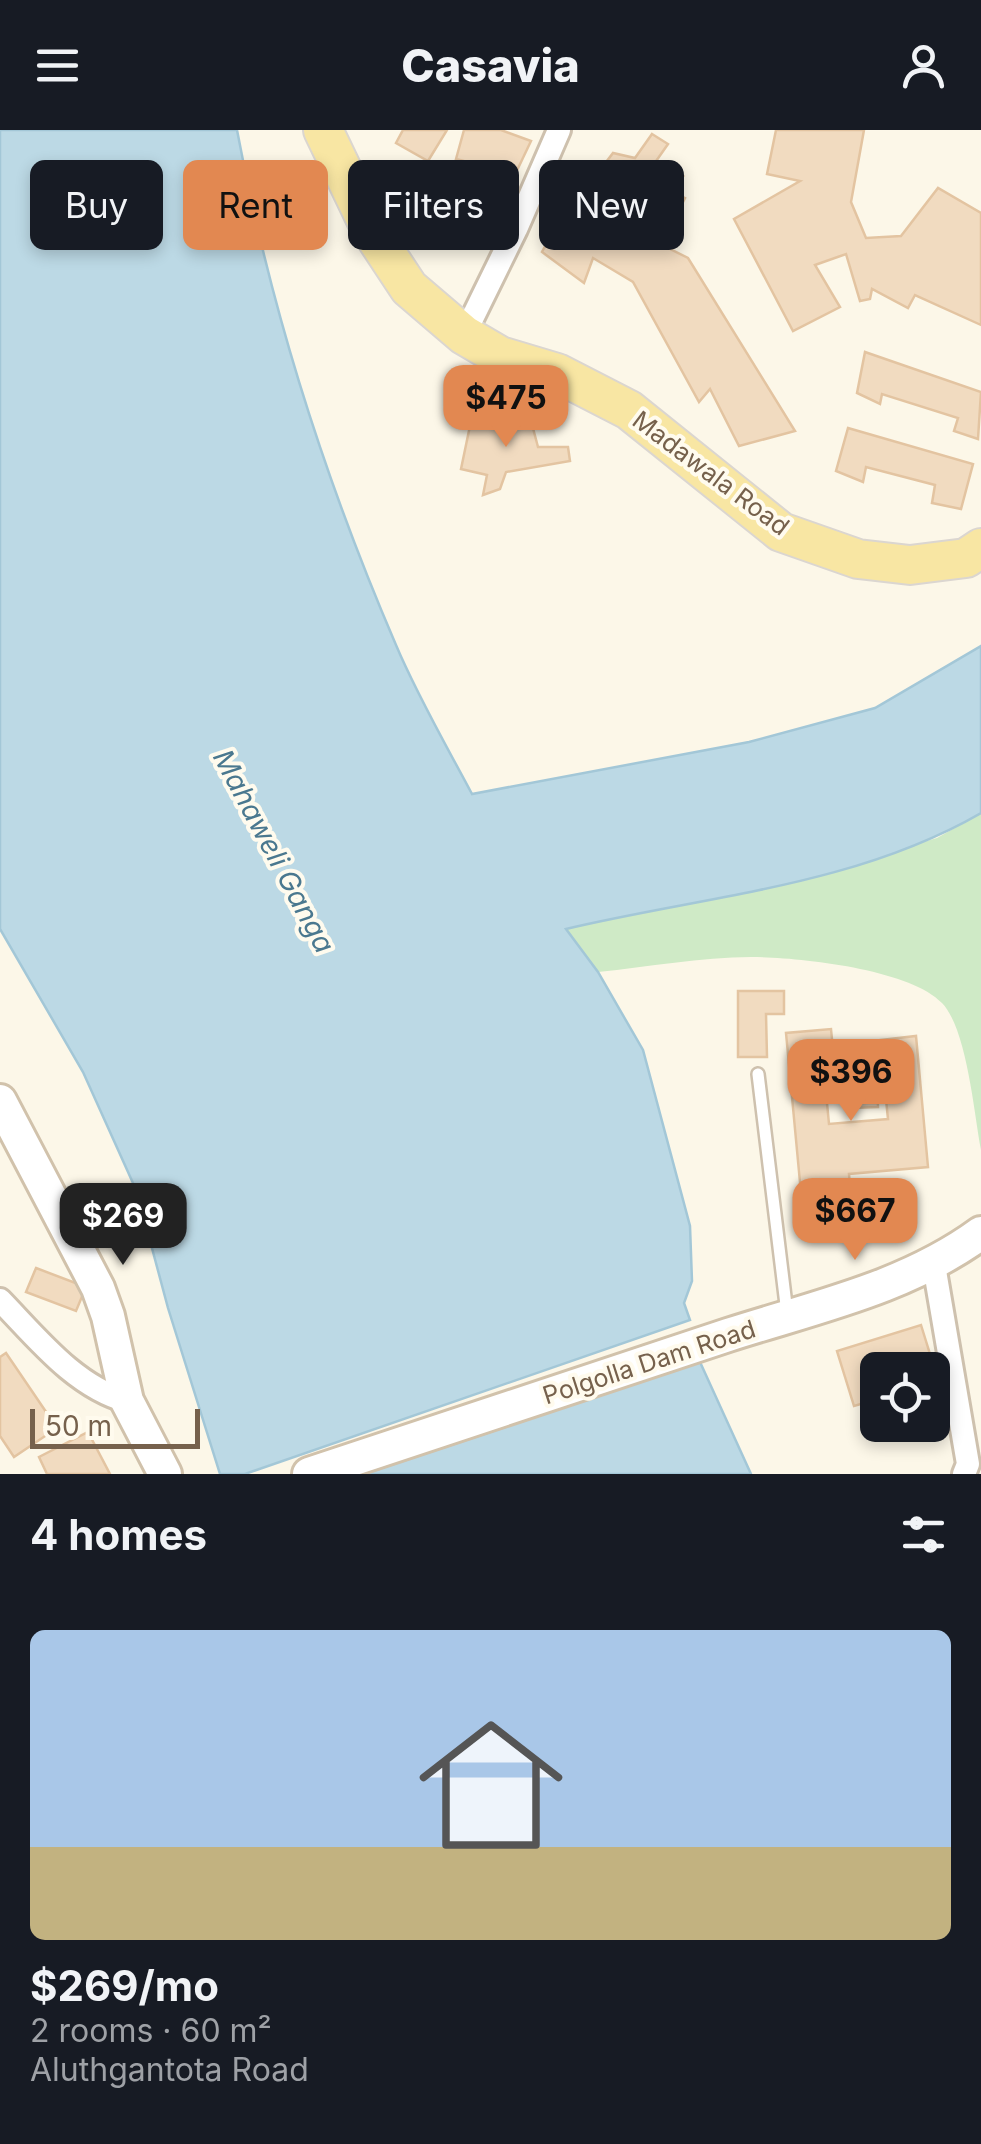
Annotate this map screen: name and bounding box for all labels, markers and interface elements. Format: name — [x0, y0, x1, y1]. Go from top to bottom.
icon: menu — [30, 38, 85, 93]
text: Casavia — [401, 38, 580, 93]
icon: person — [896, 38, 951, 93]
chip: Buy — [30, 160, 163, 250]
chip: Rent — [183, 160, 328, 250]
chip: Filters — [348, 160, 519, 250]
chip: New — [539, 160, 684, 250]
pin: $475 — [447, 365, 565, 450]
text: $475 — [465, 378, 547, 417]
street label: Madawala Road — [627, 404, 795, 542]
water label: Mahaweli Ganga — [206, 744, 342, 958]
pin: $396 — [792, 1039, 910, 1124]
text: $396 — [809, 1052, 893, 1091]
pin: $667 — [796, 1178, 914, 1263]
pin: $269 — [64, 1183, 182, 1268]
text: $667 — [814, 1191, 896, 1230]
text: $269 — [82, 1196, 164, 1235]
street label: Polgolla Dam Road — [539, 1313, 759, 1411]
map controls — [860, 1352, 950, 1442]
button: locate — [860, 1352, 950, 1442]
scale bar — [30, 1404, 200, 1448]
text: 50 m — [45, 1409, 112, 1443]
icon: filters — [896, 1507, 951, 1562]
text: 4 homes — [30, 1509, 207, 1560]
icon: home — [401, 1695, 581, 1875]
text: $269/mo — [30, 1960, 219, 2011]
text: 2 rooms · 60 m² — [30, 2011, 272, 2050]
text: Aluthgantota Road — [30, 2050, 309, 2089]

